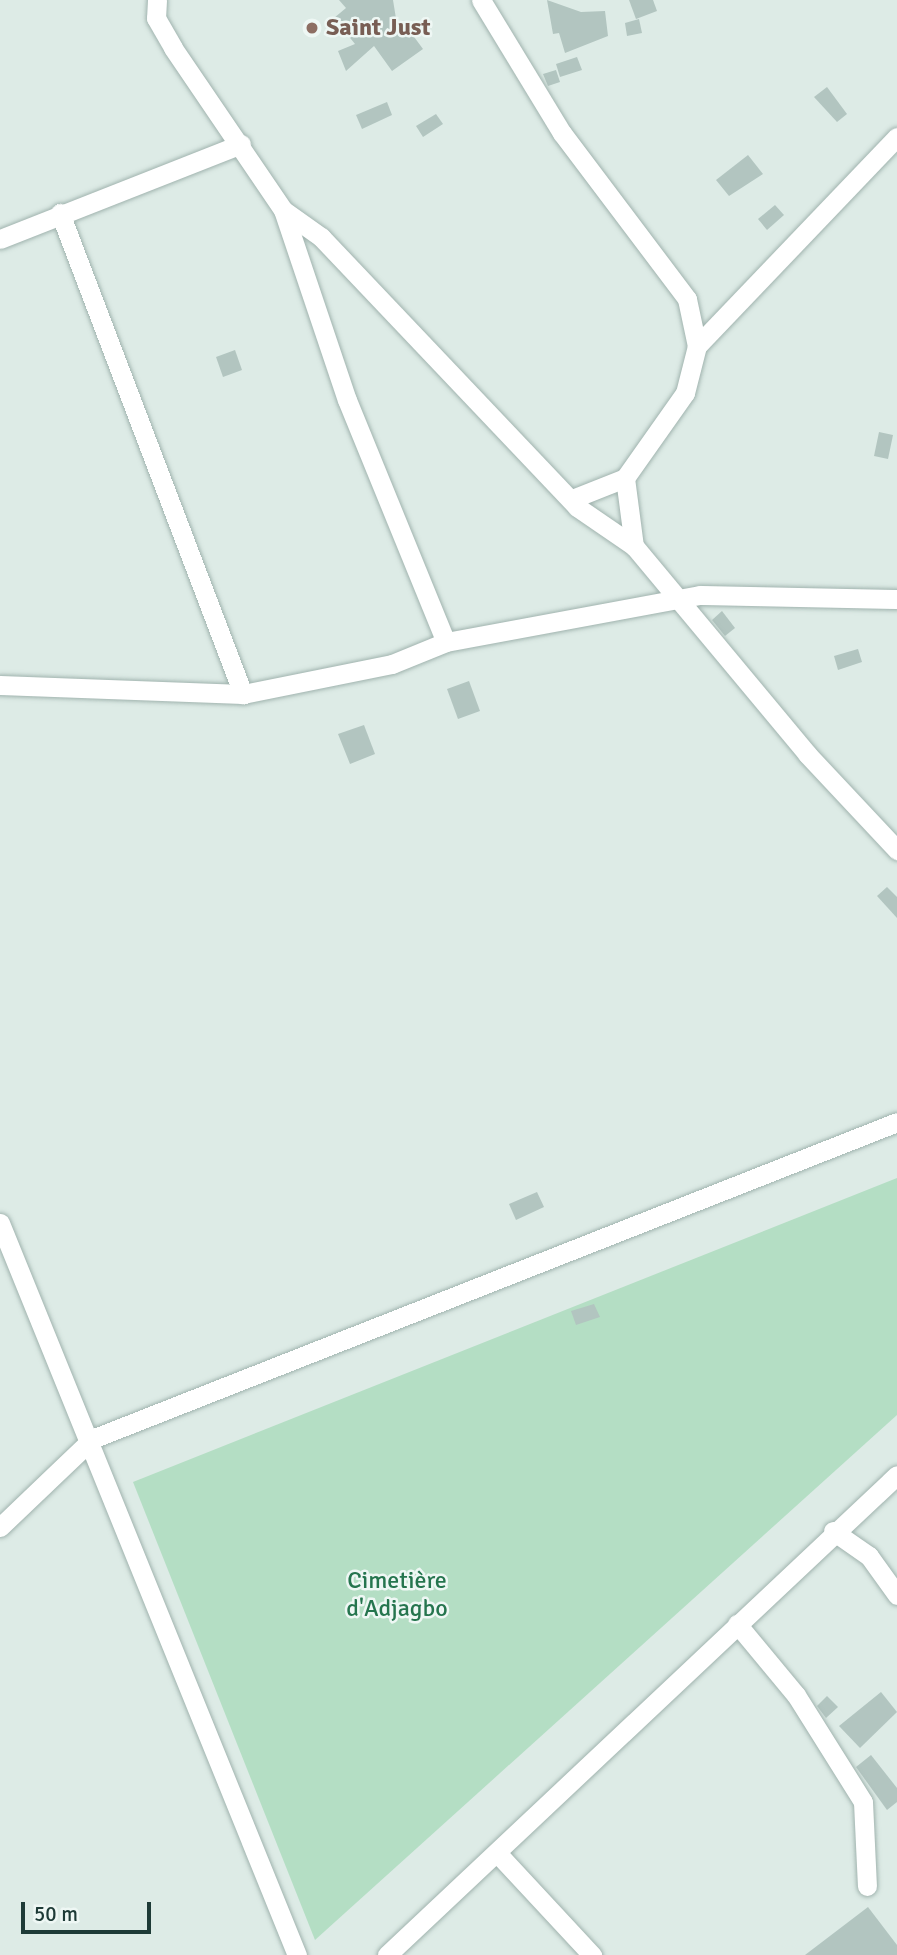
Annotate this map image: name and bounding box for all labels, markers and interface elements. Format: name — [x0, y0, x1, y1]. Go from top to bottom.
place label: Saint Just — [326, 14, 430, 42]
marker: Saint Just — [304, 20, 320, 36]
park label: Cimetière d'Adjagbo — [346, 1567, 448, 1623]
scale bar — [24, 1888, 154, 1932]
text: 50 m — [34, 1901, 78, 1927]

